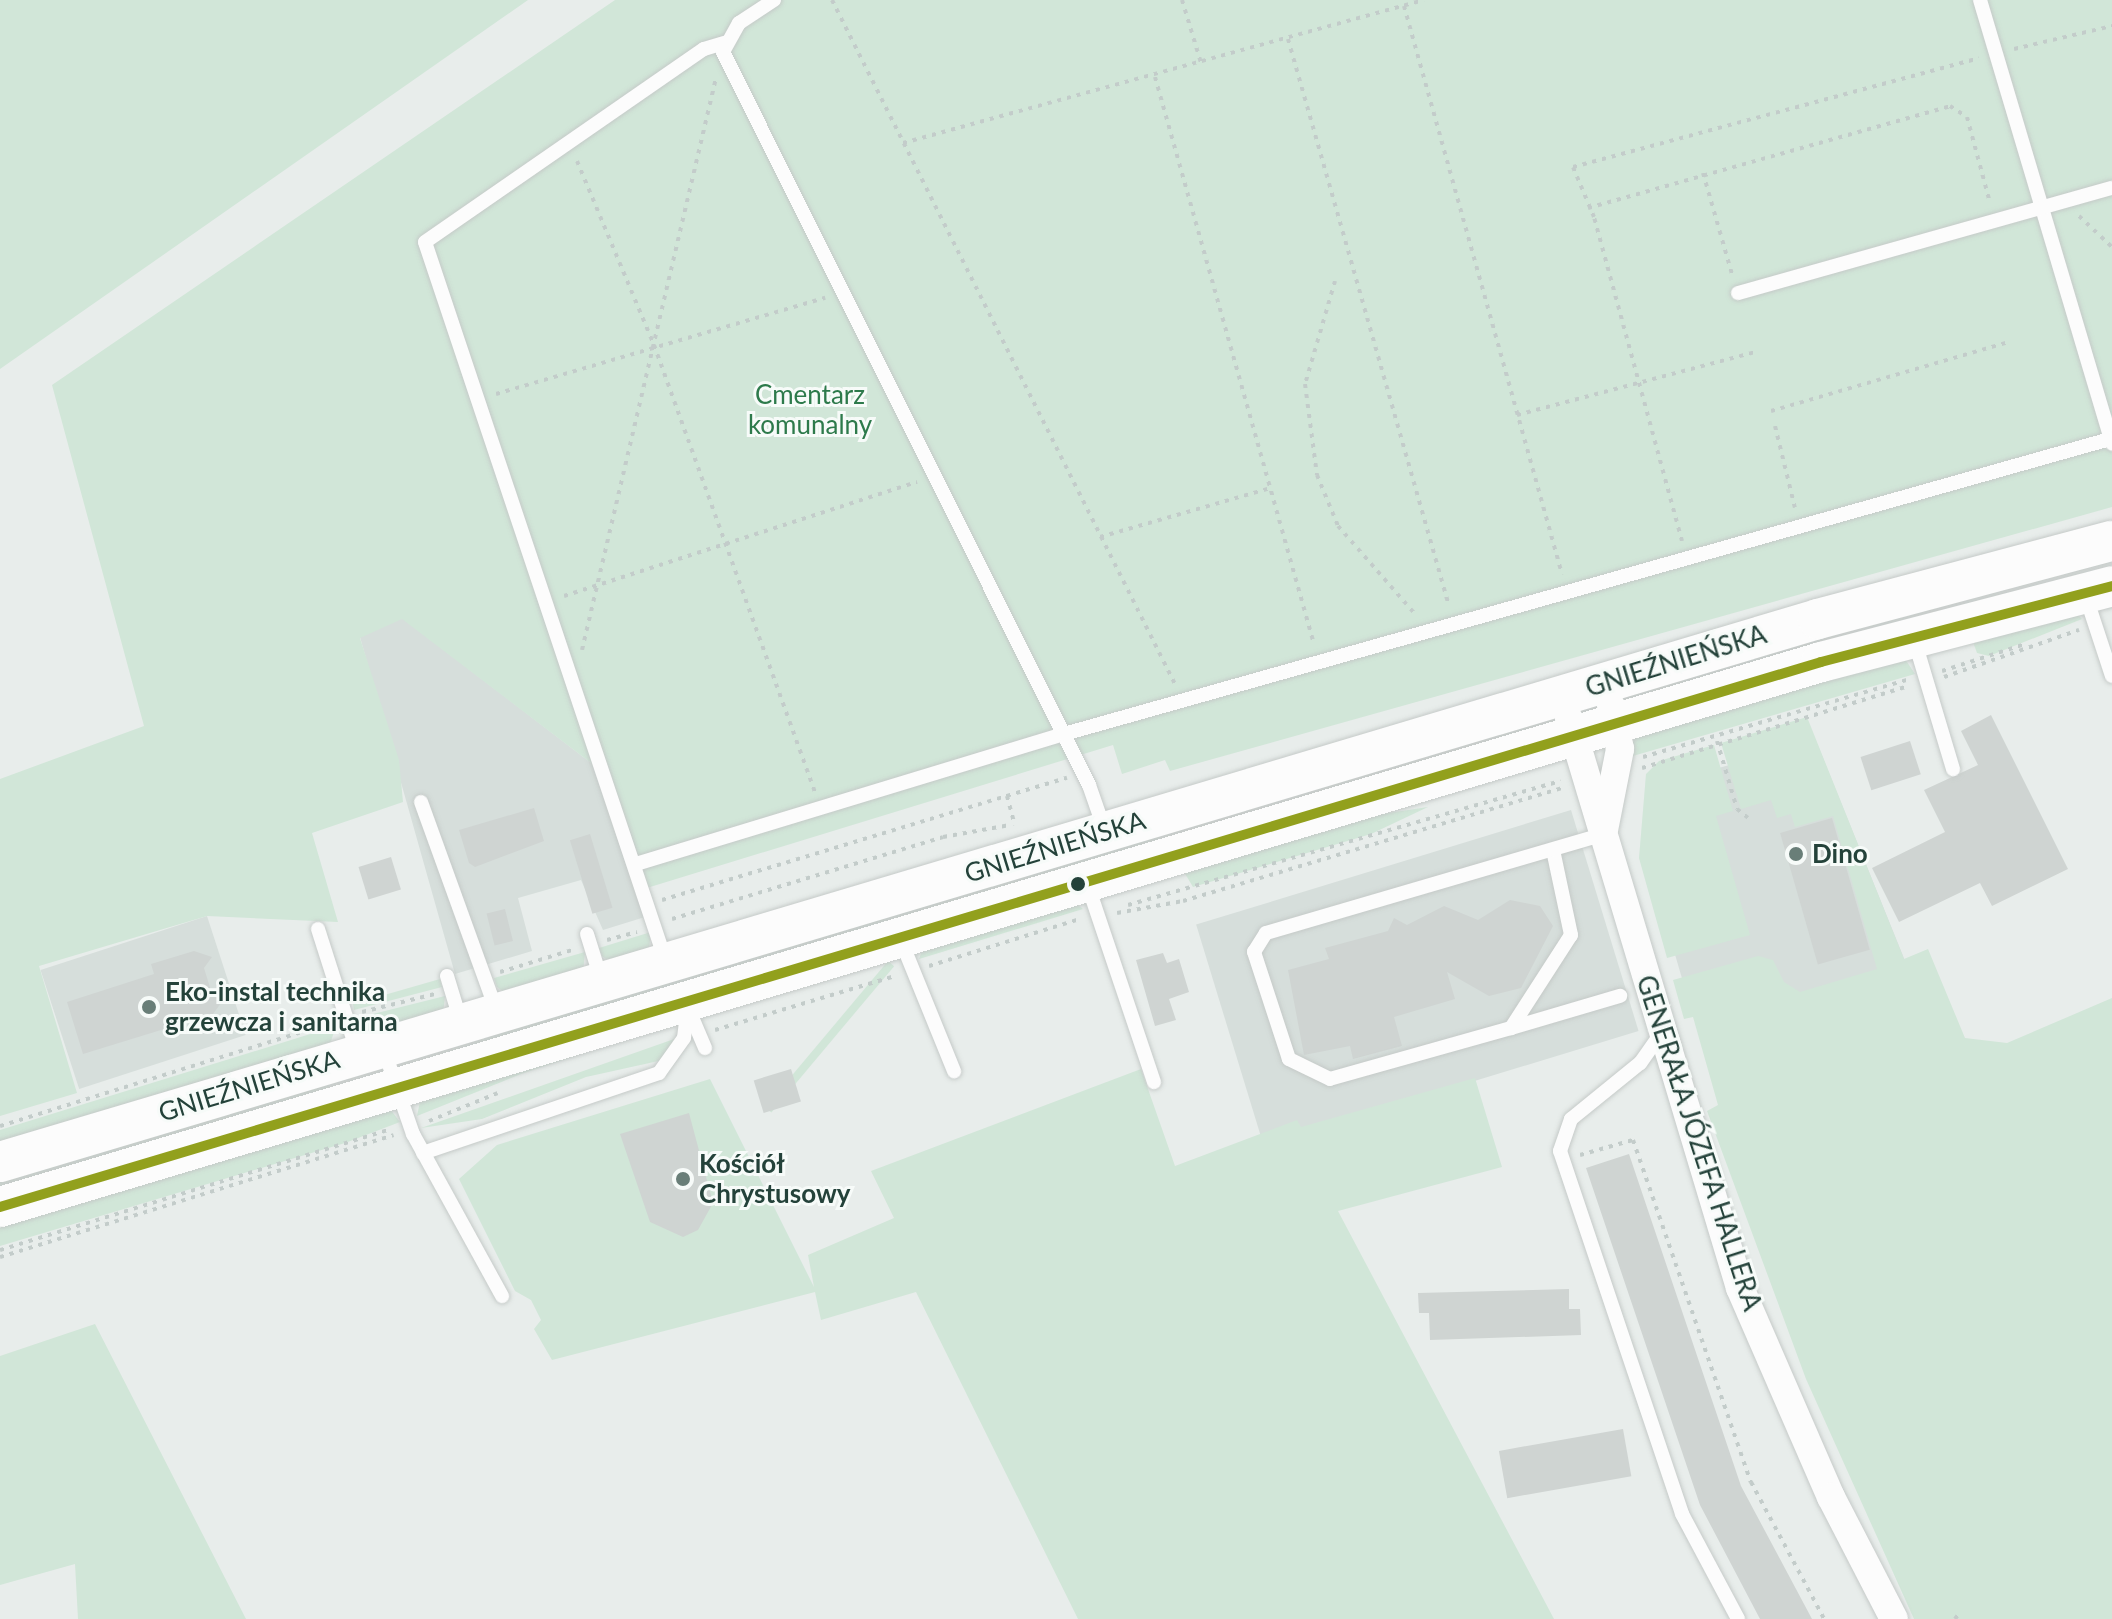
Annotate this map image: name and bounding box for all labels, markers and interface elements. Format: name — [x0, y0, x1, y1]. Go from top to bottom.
park label: Cmentarz komunalny — [748, 379, 872, 440]
street label: GNIEŹNIEŃSKA — [1582, 619, 1770, 703]
street label: GNIEŹNIEŃSKA — [961, 805, 1149, 889]
place label: Dino — [1812, 838, 1868, 870]
marker: Dino — [1787, 845, 1805, 863]
unlabelled marker — [1070, 876, 1086, 892]
street label: GENERAŁA JÓZEFA HALLERA — [1630, 970, 1768, 1316]
place label: Eko-instal technika grzewcza i sanitarna — [165, 976, 398, 1038]
marker: Eko-instal technika grzewcza i sanitarna — [140, 998, 158, 1016]
street label: GNIEŹNIEŃSKA — [155, 1044, 343, 1128]
place label: Kościół Chrystusowy — [699, 1148, 850, 1210]
marker: Kościół Chrystusowy — [674, 1170, 692, 1188]

